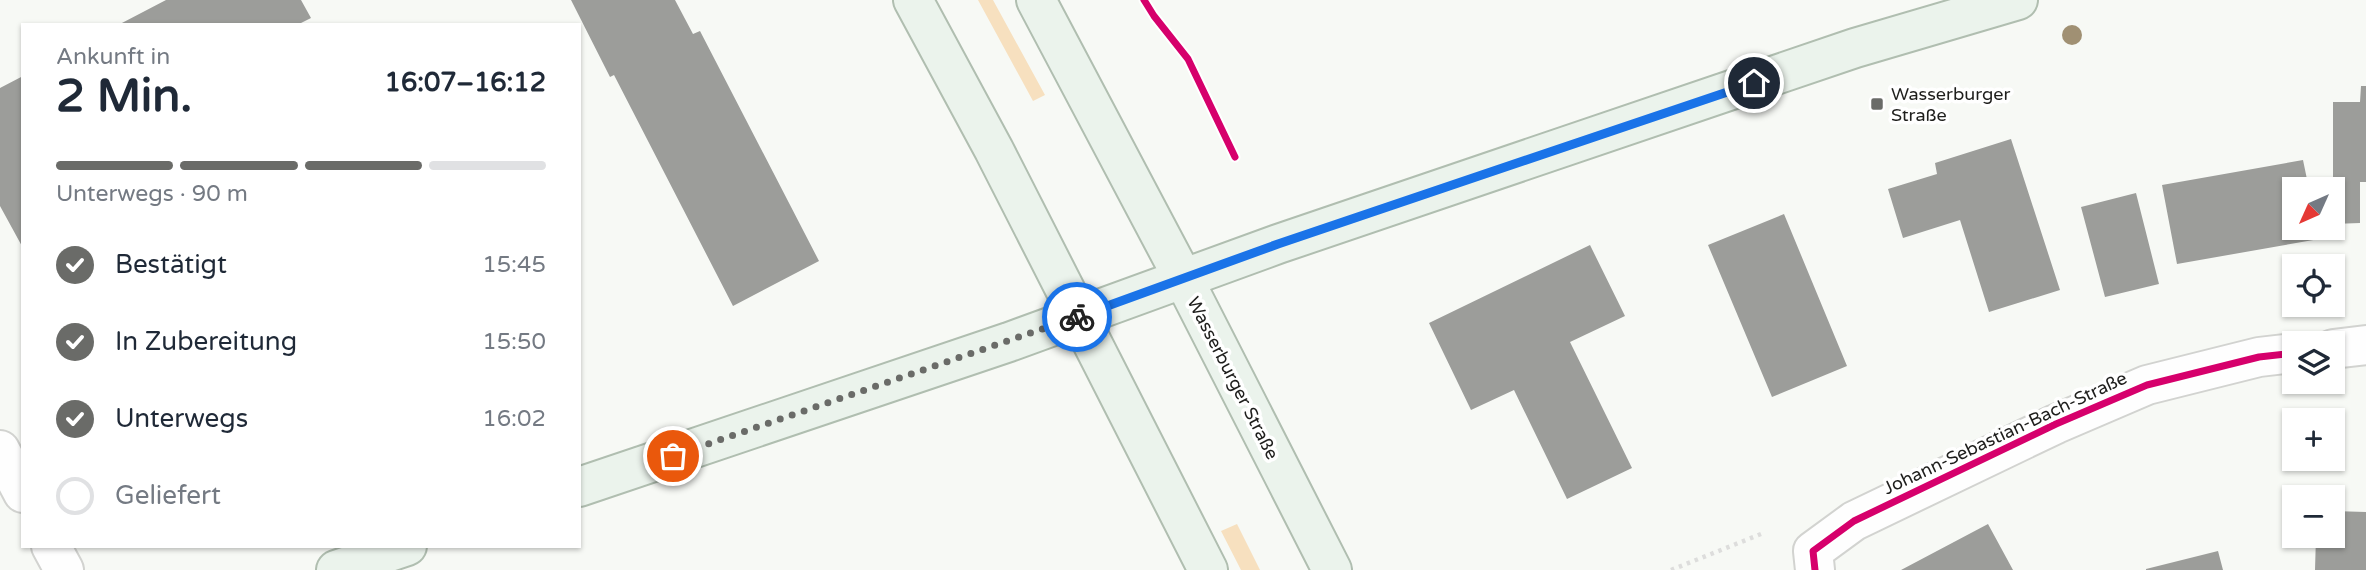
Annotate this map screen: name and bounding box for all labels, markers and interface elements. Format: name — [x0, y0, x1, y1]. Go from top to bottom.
text: Ankunft in — [56, 43, 170, 71]
pin — [1724, 53, 1784, 113]
icon: home — [1735, 64, 1773, 102]
text: 16:07–16:12 — [385, 67, 546, 98]
text: 2 Min. — [56, 69, 192, 124]
place label: Wasserburger Straße — [1891, 83, 2010, 126]
marker: Wasserburger Straße — [1869, 96, 1885, 112]
north arrow — [2282, 177, 2345, 240]
map controls — [2282, 177, 2345, 548]
text: Unterwegs · 90 m — [56, 180, 248, 208]
icon: check — [56, 246, 94, 284]
text: Bestätigt — [115, 249, 227, 280]
text: 15:45 — [482, 251, 546, 279]
button: locate — [2282, 254, 2345, 317]
courier — [1042, 282, 1112, 352]
street label: Wasserburger Straße — [1182, 293, 1284, 463]
icon: bike — [1058, 298, 1096, 336]
icon: check — [56, 323, 94, 361]
text: In Zubereitung — [115, 326, 297, 357]
text: 15:50 — [482, 328, 546, 356]
button: layers — [2282, 331, 2345, 394]
street label: Johann-Sebastian-Bach-Straße — [1880, 367, 2130, 499]
icon: check — [56, 400, 94, 438]
text: Unterwegs — [115, 403, 248, 434]
text: 16:02 — [482, 405, 546, 433]
button: + — [2282, 408, 2345, 471]
pin — [643, 426, 703, 486]
icon: bag — [654, 437, 692, 475]
text: Geliefert — [115, 480, 221, 511]
button: − — [2282, 485, 2345, 548]

